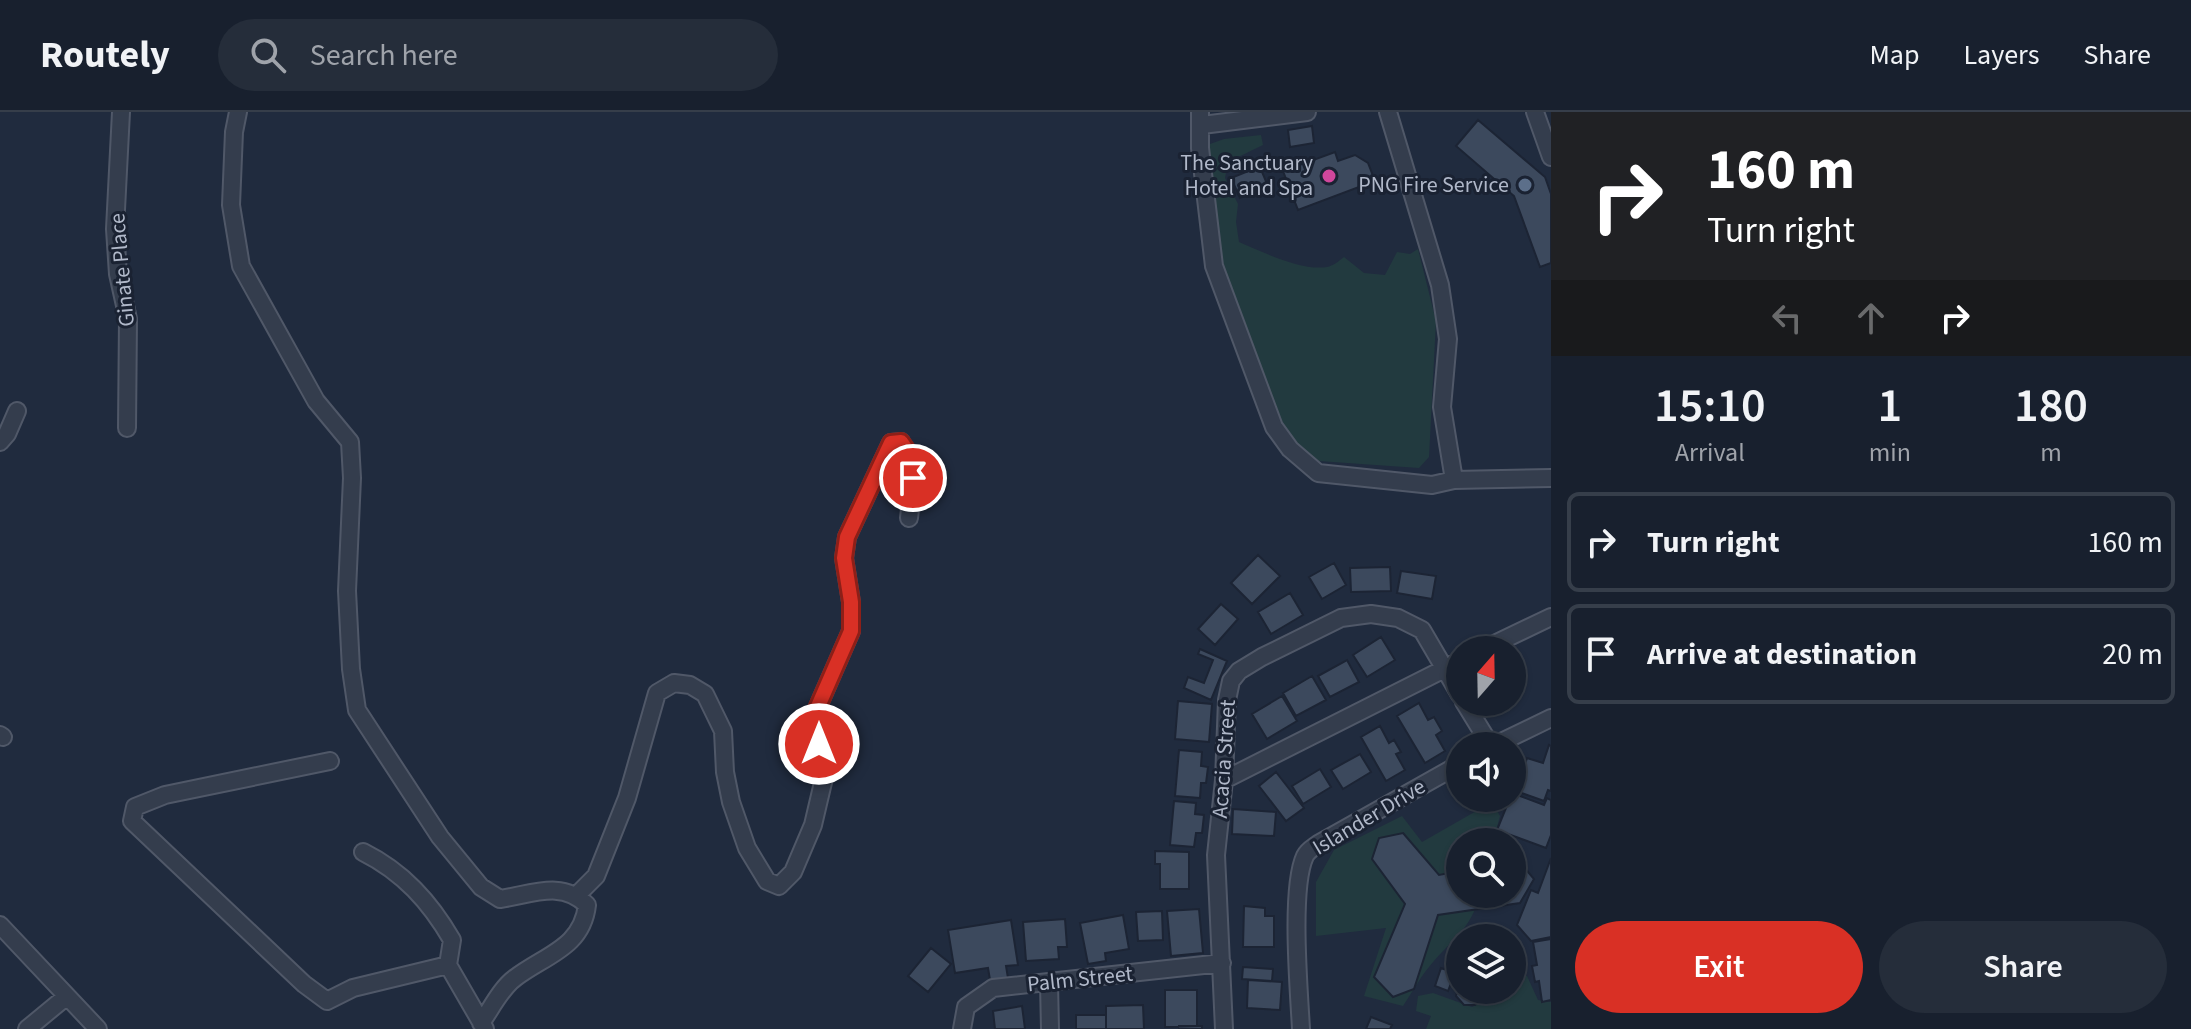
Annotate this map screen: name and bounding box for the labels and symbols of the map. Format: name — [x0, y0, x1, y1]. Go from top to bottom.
place label: The Sanctuary Hotel and Spa — [1180, 147, 1314, 204]
marker: The Sanctuary Hotel and Spa — [1320, 167, 1338, 185]
place label: PNG Fire Service — [1358, 169, 1509, 201]
marker: PNG Fire Service — [1516, 176, 1534, 194]
street label: Ginate Place — [101, 212, 143, 328]
pin — [879, 444, 947, 512]
north arrow — [1446, 636, 1526, 716]
street label: Acacia Street — [1204, 698, 1244, 819]
position arrow — [777, 702, 861, 786]
street label: Islander Drive — [1307, 771, 1432, 863]
street label: Palm Street — [1026, 957, 1135, 1000]

